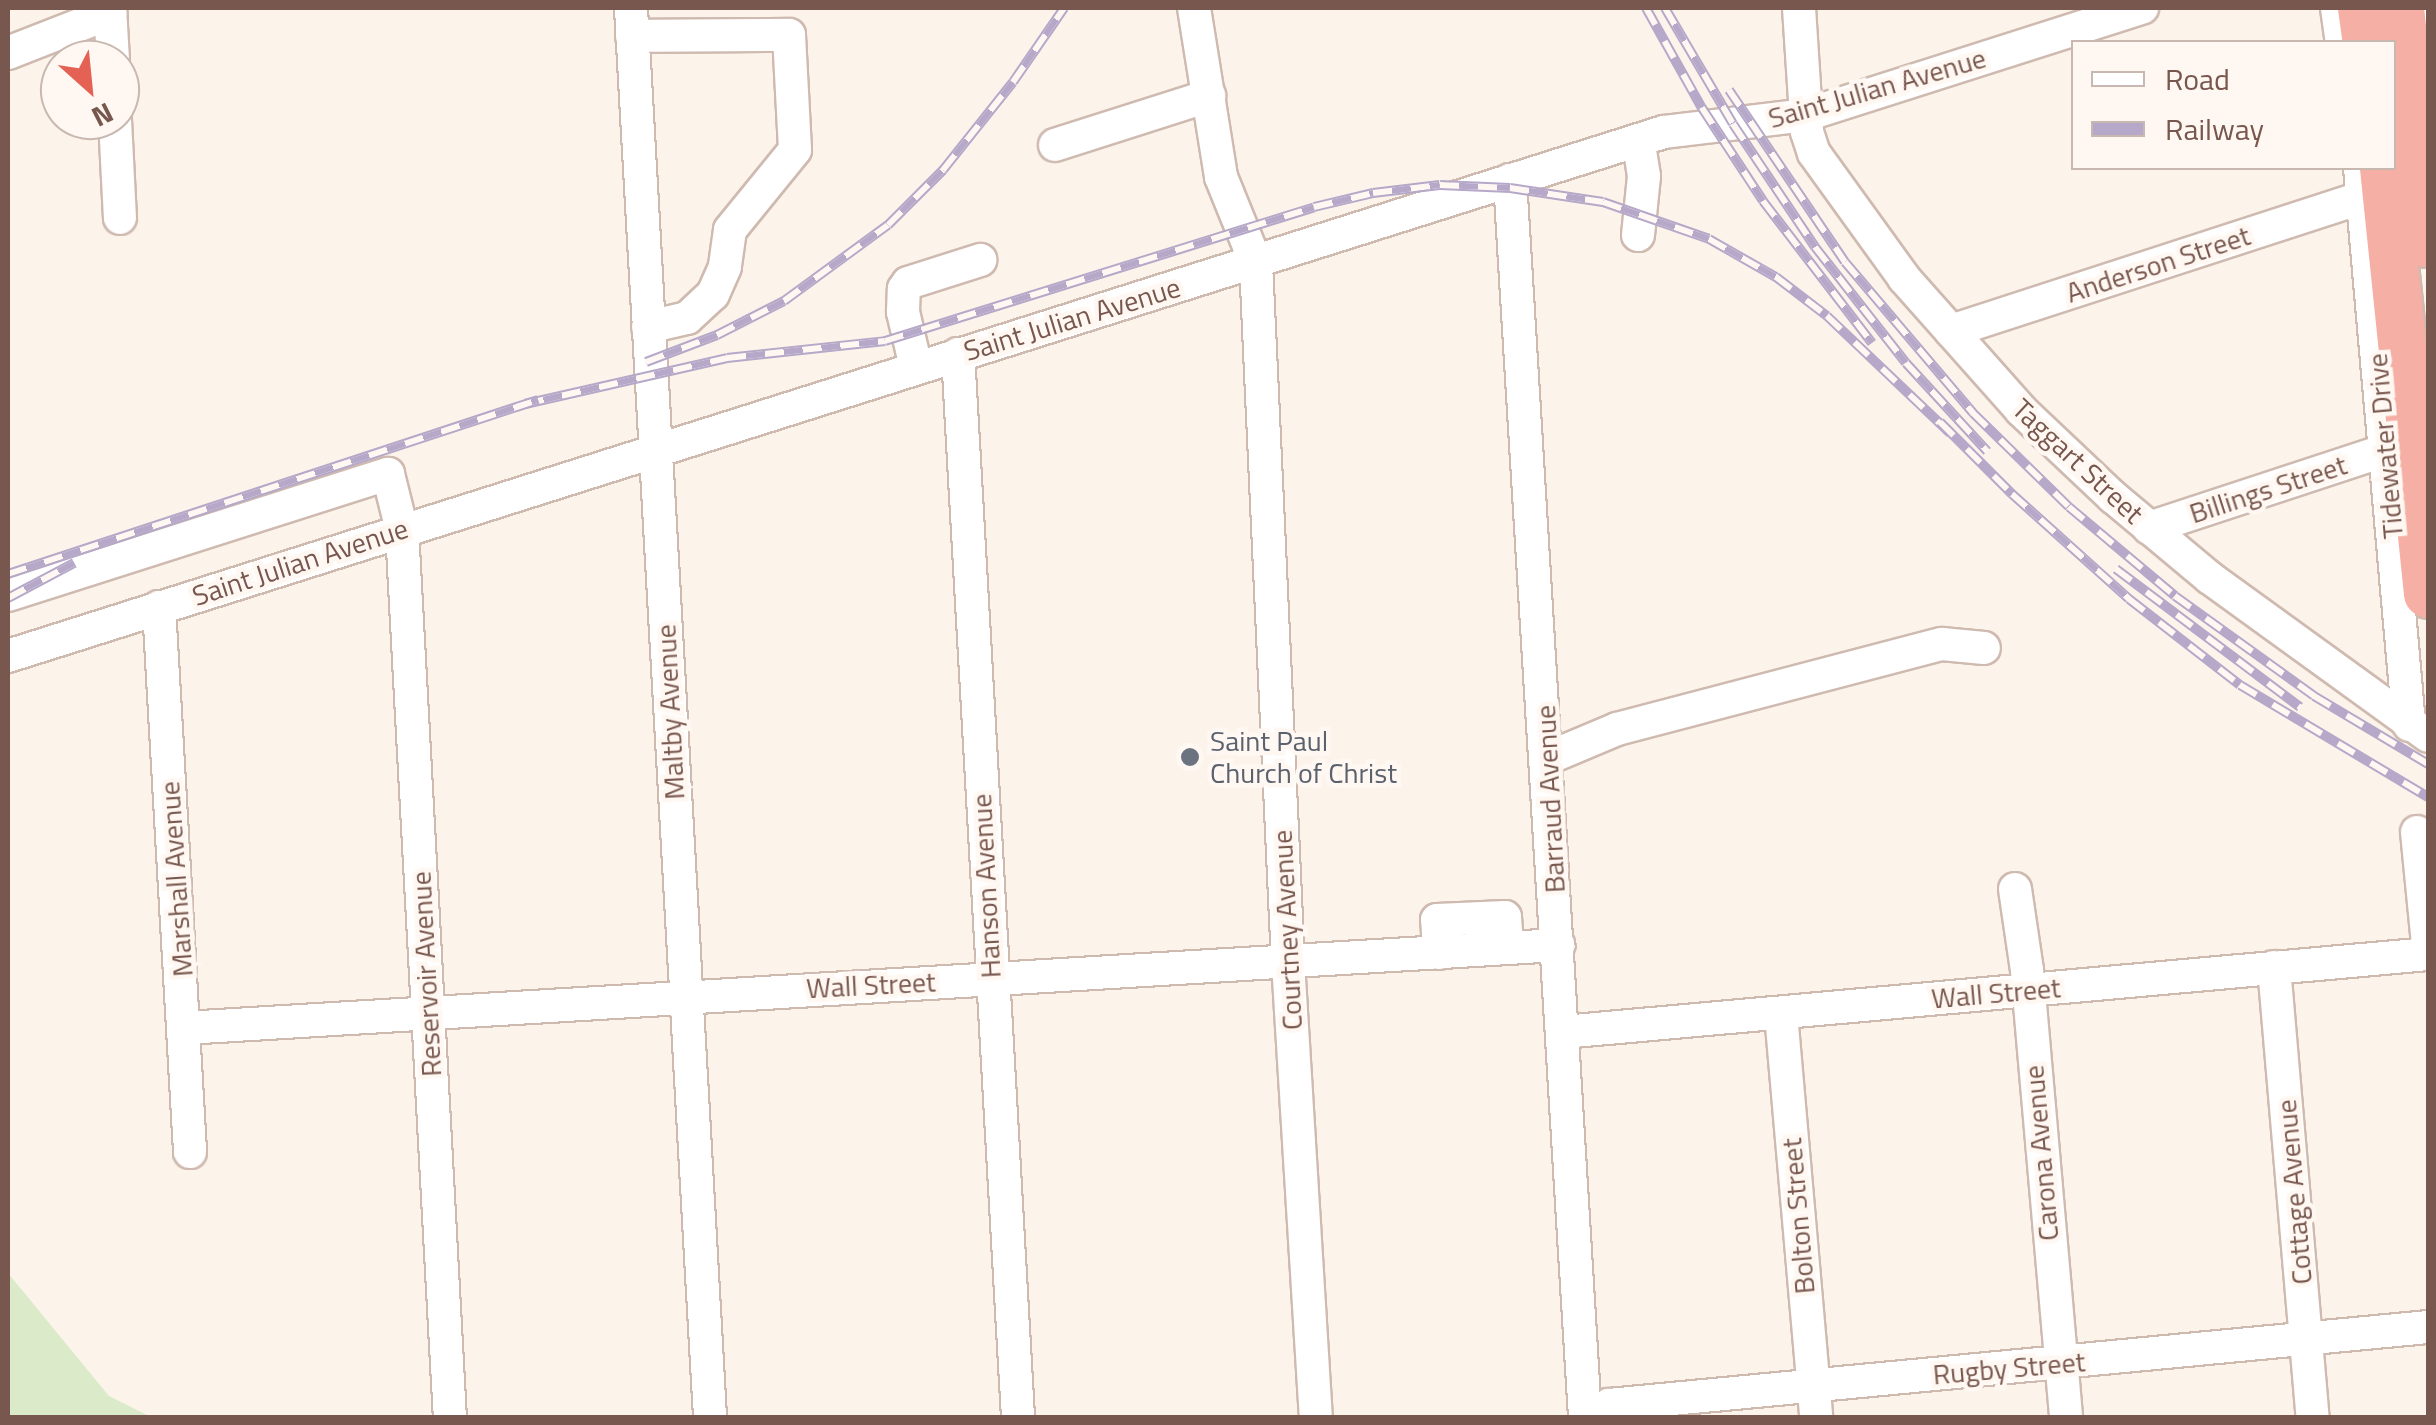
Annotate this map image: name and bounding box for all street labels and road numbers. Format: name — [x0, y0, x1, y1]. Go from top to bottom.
street label: Saint Julian Avenue — [1764, 41, 1990, 135]
street label: Anderson Street — [2062, 218, 2254, 310]
street label: Saint Julian Avenue — [960, 270, 1184, 368]
street label: Tidewater Drive — [2360, 352, 2410, 540]
street label: Taggart Street — [2005, 392, 2151, 530]
street label: Billings Street — [2185, 448, 2351, 530]
street label: Saint Julian Avenue — [188, 511, 412, 613]
street label: Maltby Avenue — [649, 623, 691, 801]
street label: Barraud Avenue — [1528, 704, 1572, 894]
street label: Marshall Avenue — [152, 780, 200, 978]
street label: Hanson Avenue — [964, 793, 1008, 979]
street label: Courtney Avenue — [1265, 829, 1309, 1031]
street label: Reservoir Avenue — [404, 870, 448, 1078]
street label: Wall Street — [805, 965, 937, 1005]
street label: Wall Street — [1930, 971, 2062, 1015]
street label: Carona Avenue — [2017, 1064, 2065, 1242]
street label: Cottage Avenue — [2269, 1098, 2319, 1286]
street label: Bolton Street — [1774, 1137, 1822, 1295]
street label: Rugby Street — [1931, 1345, 2087, 1391]

